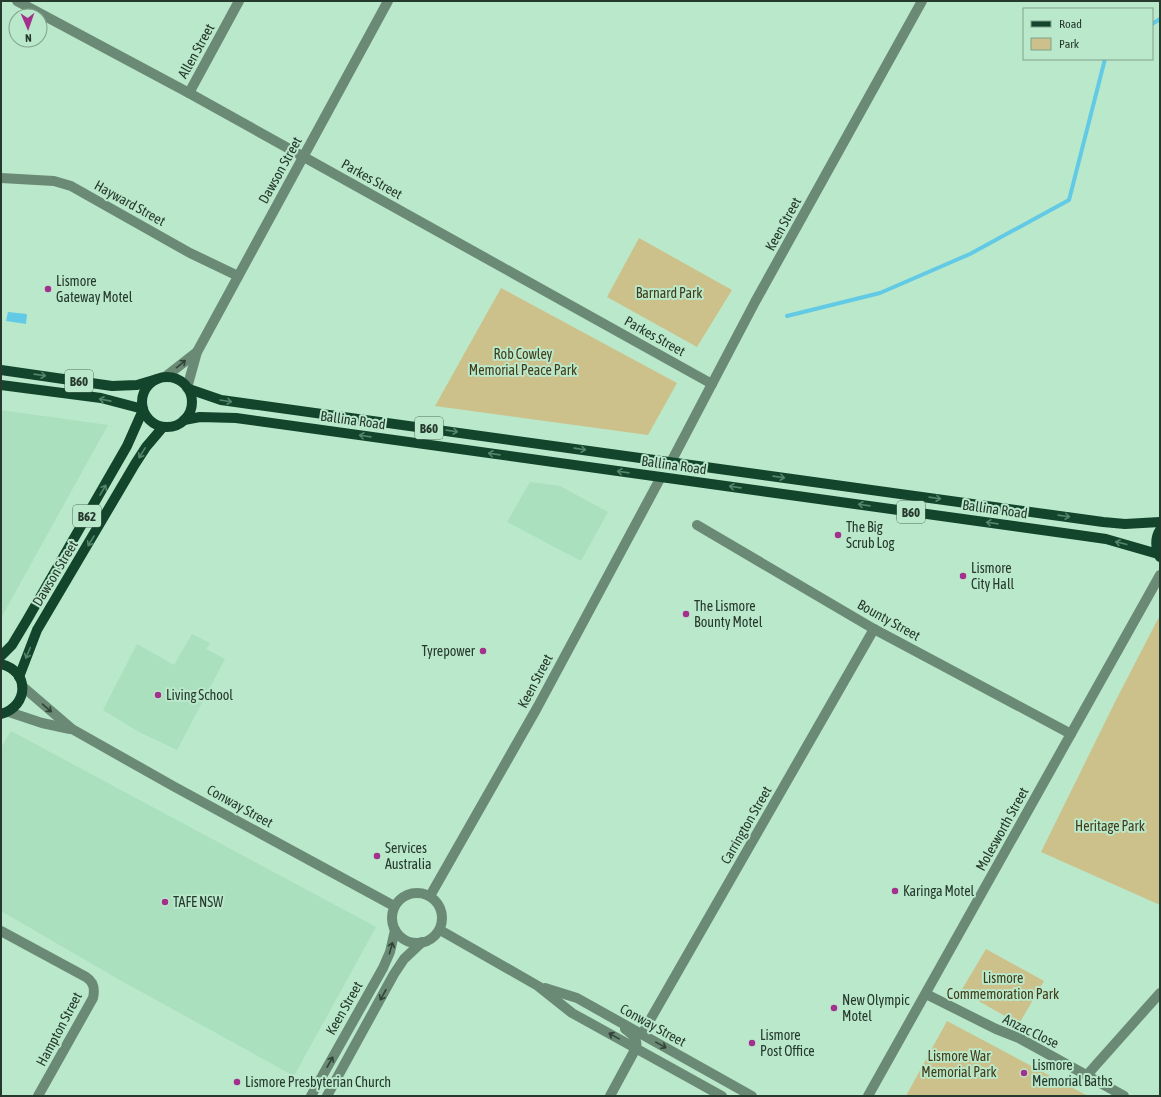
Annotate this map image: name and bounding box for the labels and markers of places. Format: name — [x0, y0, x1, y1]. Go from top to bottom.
place label: Lismore Gateway Motel — [56, 273, 133, 305]
marker: Lismore Gateway Motel — [43, 284, 53, 294]
place label: The Big Scrub Log — [846, 519, 895, 551]
marker: The Big Scrub Log — [833, 530, 843, 540]
place label: Lismore City Hall — [971, 560, 1015, 592]
marker: Lismore City Hall — [958, 571, 968, 581]
place label: The Lismore Bounty Motel — [694, 598, 763, 630]
marker: The Lismore Bounty Motel — [681, 609, 691, 619]
place label: Tyrepower — [421, 643, 476, 659]
marker: Tyrepower — [478, 646, 488, 656]
place label: Living School — [166, 687, 233, 703]
marker: Living School — [153, 690, 163, 700]
place label: Services Australia — [385, 840, 431, 872]
marker: Services Australia — [372, 851, 382, 861]
place label: Karinga Motel — [903, 883, 975, 899]
marker: Karinga Motel — [890, 886, 900, 896]
place label: TAFE NSW — [173, 894, 224, 910]
marker: TAFE NSW — [160, 897, 170, 907]
place label: New Olympic Motel — [842, 992, 910, 1024]
marker: New Olympic Motel — [829, 1003, 839, 1013]
place label: Lismore Post Office — [760, 1027, 815, 1059]
marker: Lismore Post Office — [747, 1038, 757, 1048]
place label: Lismore Memorial Baths — [1032, 1057, 1113, 1089]
marker: Lismore Memorial Baths — [1019, 1068, 1029, 1078]
place label: Lismore Presbyterian Church — [245, 1074, 391, 1090]
marker: Lismore Presbyterian Church — [232, 1077, 242, 1087]

